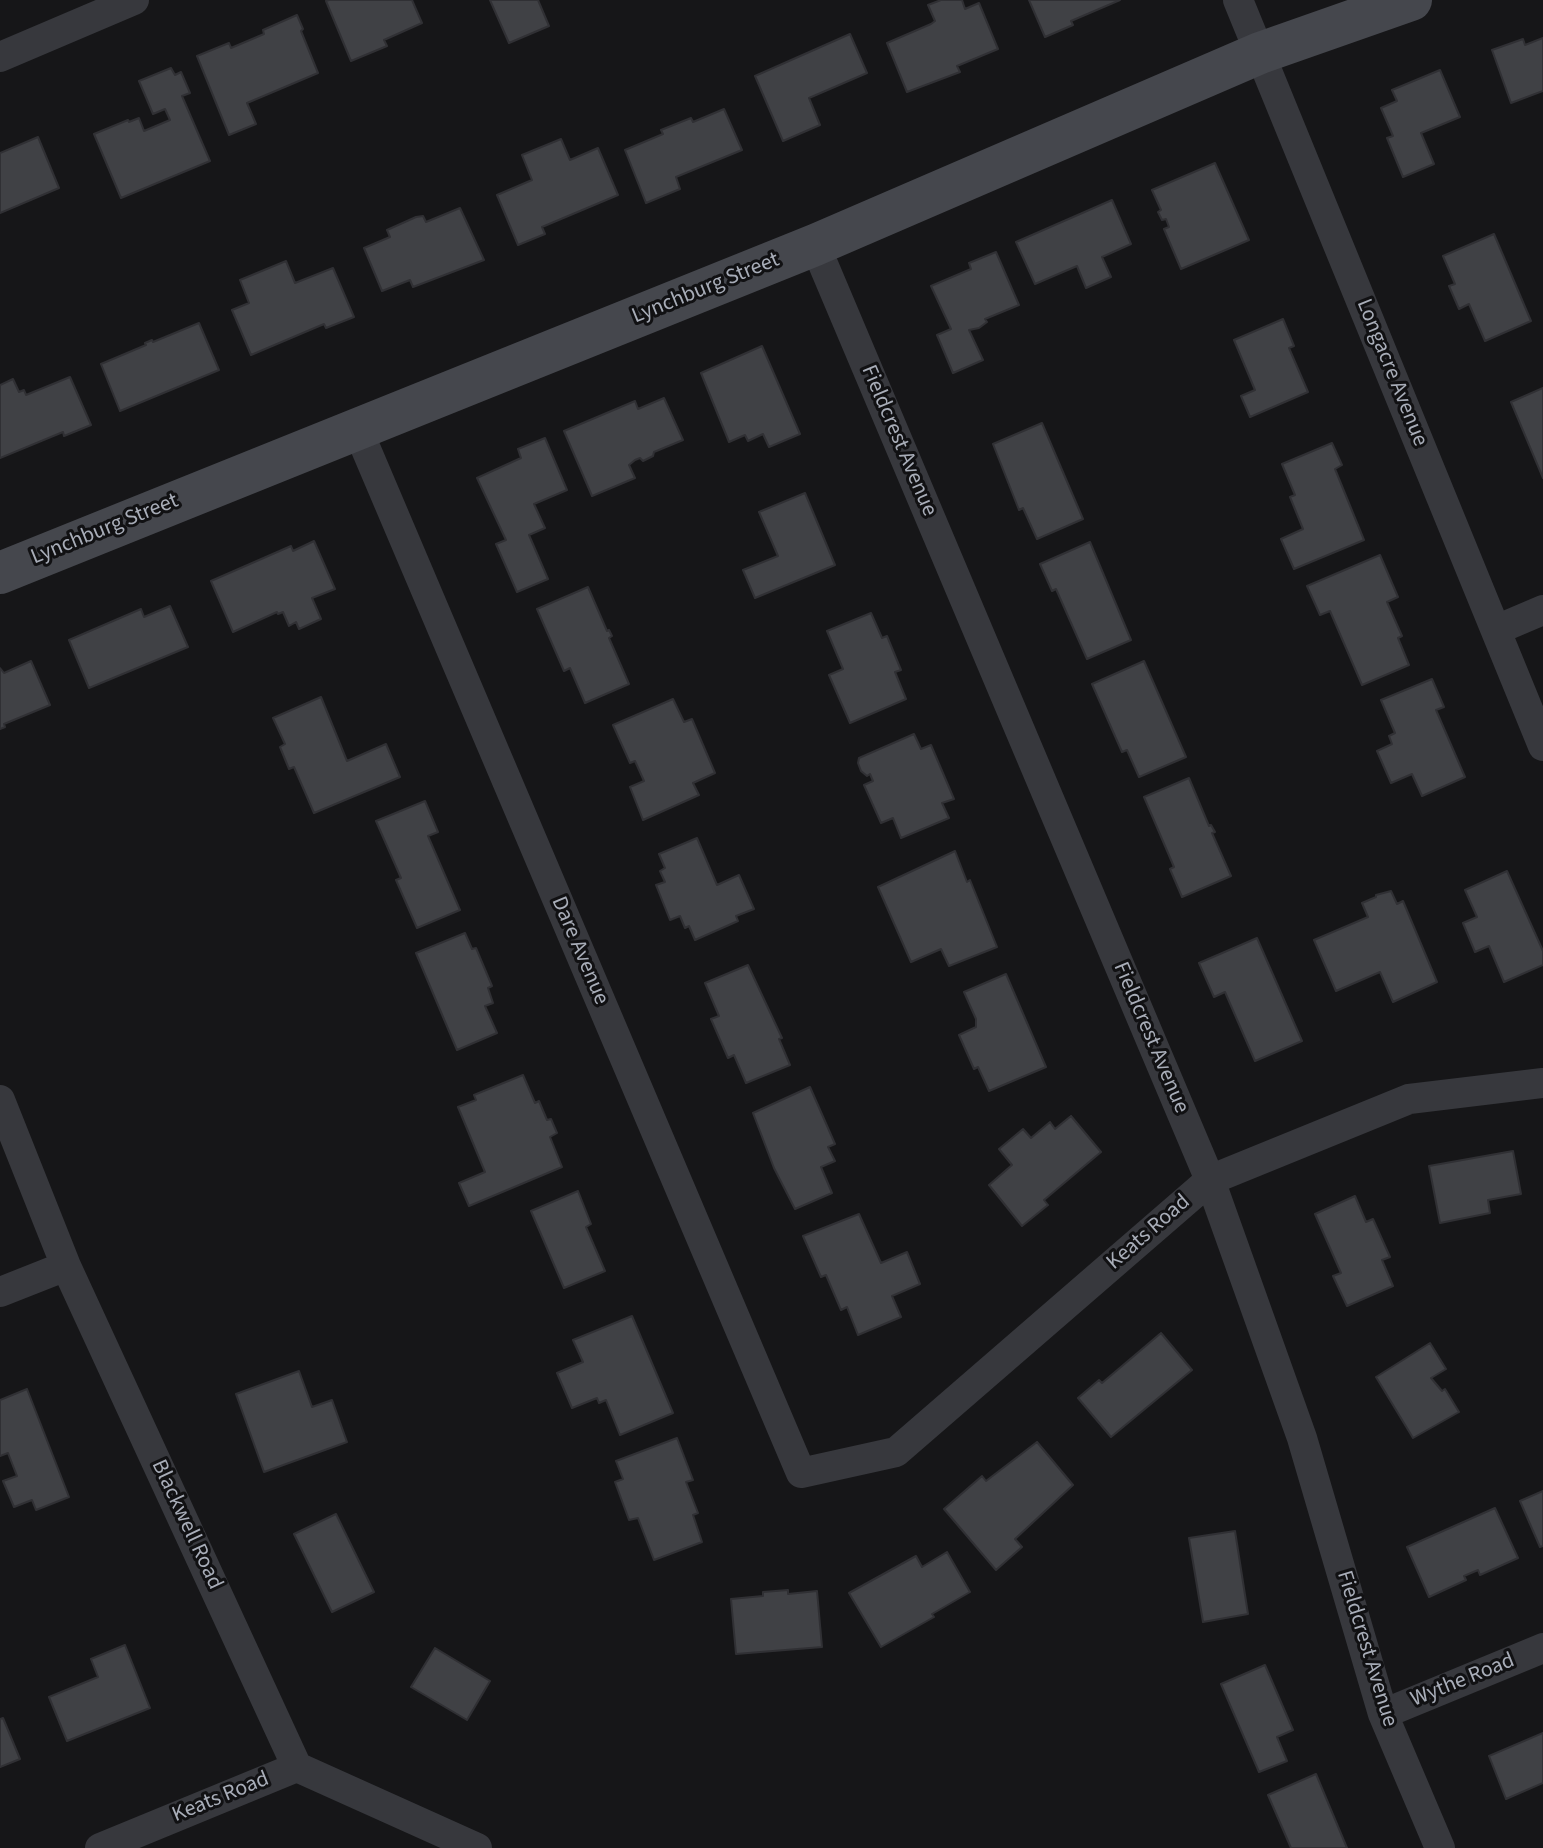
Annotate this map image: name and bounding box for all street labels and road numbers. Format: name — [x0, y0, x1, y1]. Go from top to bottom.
street label: Lynchburg Street — [629, 247, 783, 331]
street label: Longacre Avenue — [1349, 295, 1433, 451]
street label: Fieldcrest Avenue — [854, 361, 942, 521]
street label: Lynchburg Street — [28, 488, 182, 572]
street label: Dare Avenue — [544, 893, 614, 1009]
street label: Fieldcrest Avenue — [1106, 958, 1194, 1118]
street label: Keats Road — [1102, 1190, 1196, 1276]
street label: Blackwell Road — [144, 1456, 228, 1594]
street label: Fieldcrest Avenue — [1330, 1568, 1402, 1730]
street label: Wythe Road — [1407, 1648, 1519, 1714]
street label: Keats Road — [169, 1767, 273, 1829]

